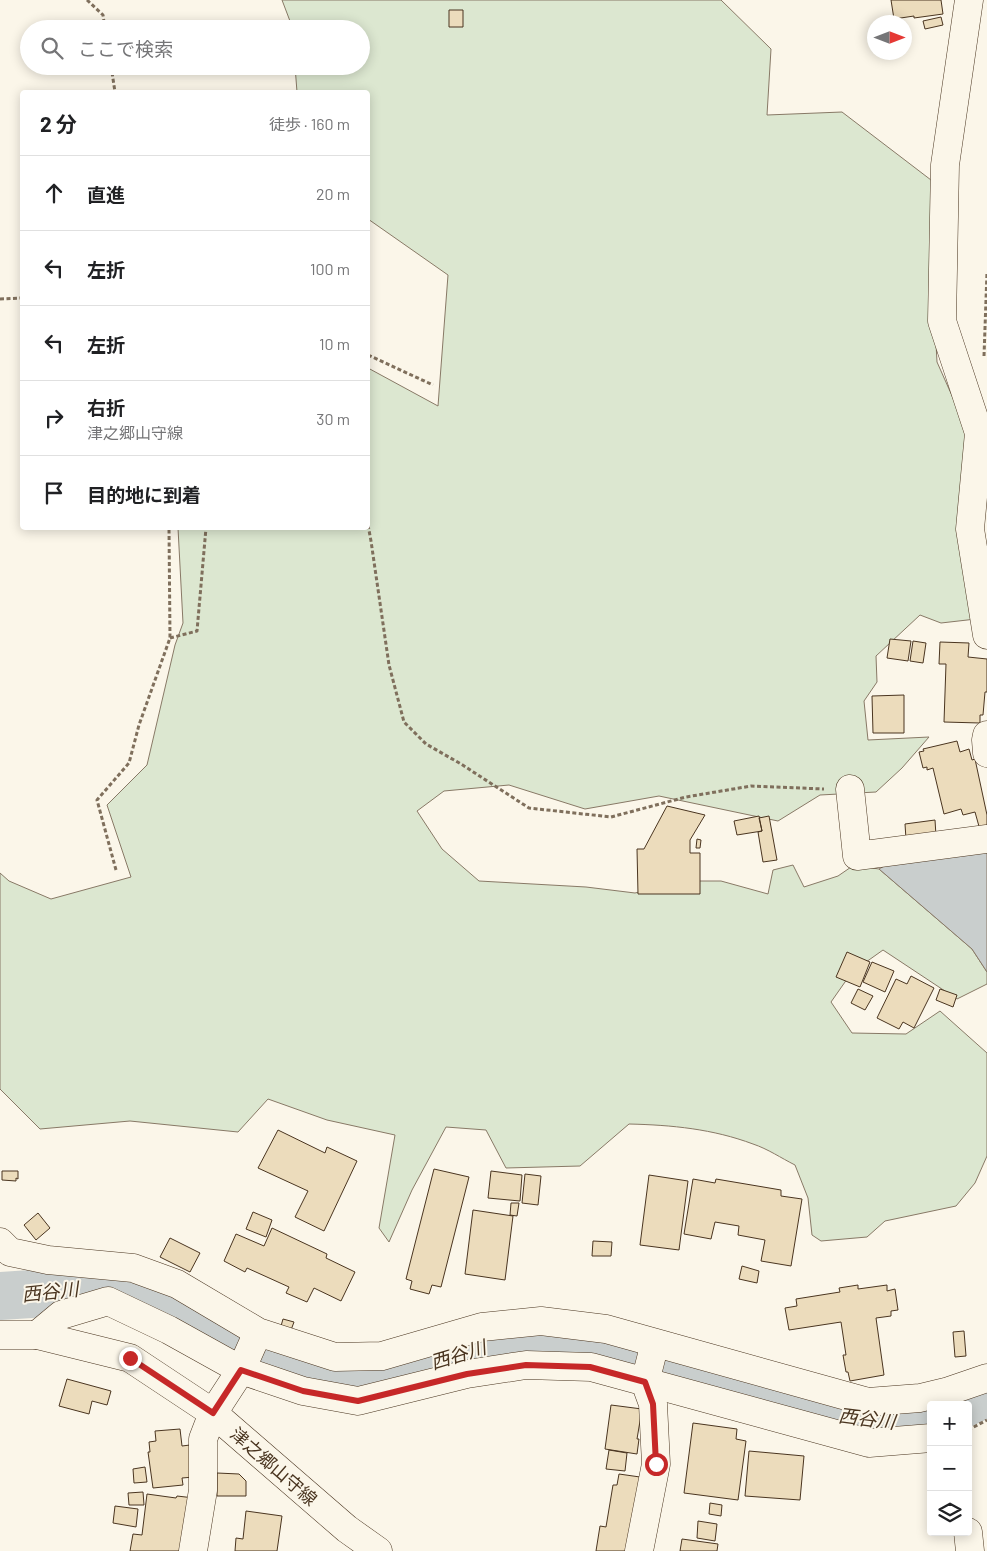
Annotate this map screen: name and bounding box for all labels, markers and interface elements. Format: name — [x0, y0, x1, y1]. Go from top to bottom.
north arrow — [867, 15, 912, 60]
search box — [20, 20, 370, 75]
icon: search — [38, 34, 66, 62]
text: ここで検索 — [78, 37, 173, 60]
text: 2 分 — [40, 111, 77, 136]
text: 徒歩 · 160 m — [269, 114, 350, 133]
icon: ahead — [40, 179, 68, 207]
text: 直進 — [87, 183, 125, 206]
text: 20 m — [316, 184, 350, 203]
icon: left — [40, 254, 68, 282]
text: 左折 — [87, 258, 125, 281]
text: 100 m — [310, 259, 350, 278]
icon: left — [40, 329, 68, 357]
text: 左折 — [87, 333, 125, 356]
text: 10 m — [319, 334, 350, 353]
text: 右折 — [87, 396, 125, 419]
icon: right — [40, 404, 68, 432]
text: 30 m — [316, 409, 350, 428]
text: 津之郷山守線 — [87, 423, 183, 442]
icon: arrive — [40, 479, 68, 507]
text: 目的地に到着 — [87, 483, 201, 506]
water label: 西谷川 — [20, 1276, 82, 1305]
water label: 西谷川 — [427, 1334, 491, 1373]
route end — [119, 1347, 142, 1370]
map controls — [927, 1401, 972, 1536]
button: + — [927, 1401, 972, 1446]
water label: 西谷川 — [837, 1403, 899, 1433]
street label: 津之郷山守線 — [226, 1422, 322, 1510]
button: − — [927, 1446, 972, 1491]
route start — [645, 1453, 668, 1476]
button: layers — [927, 1491, 972, 1536]

